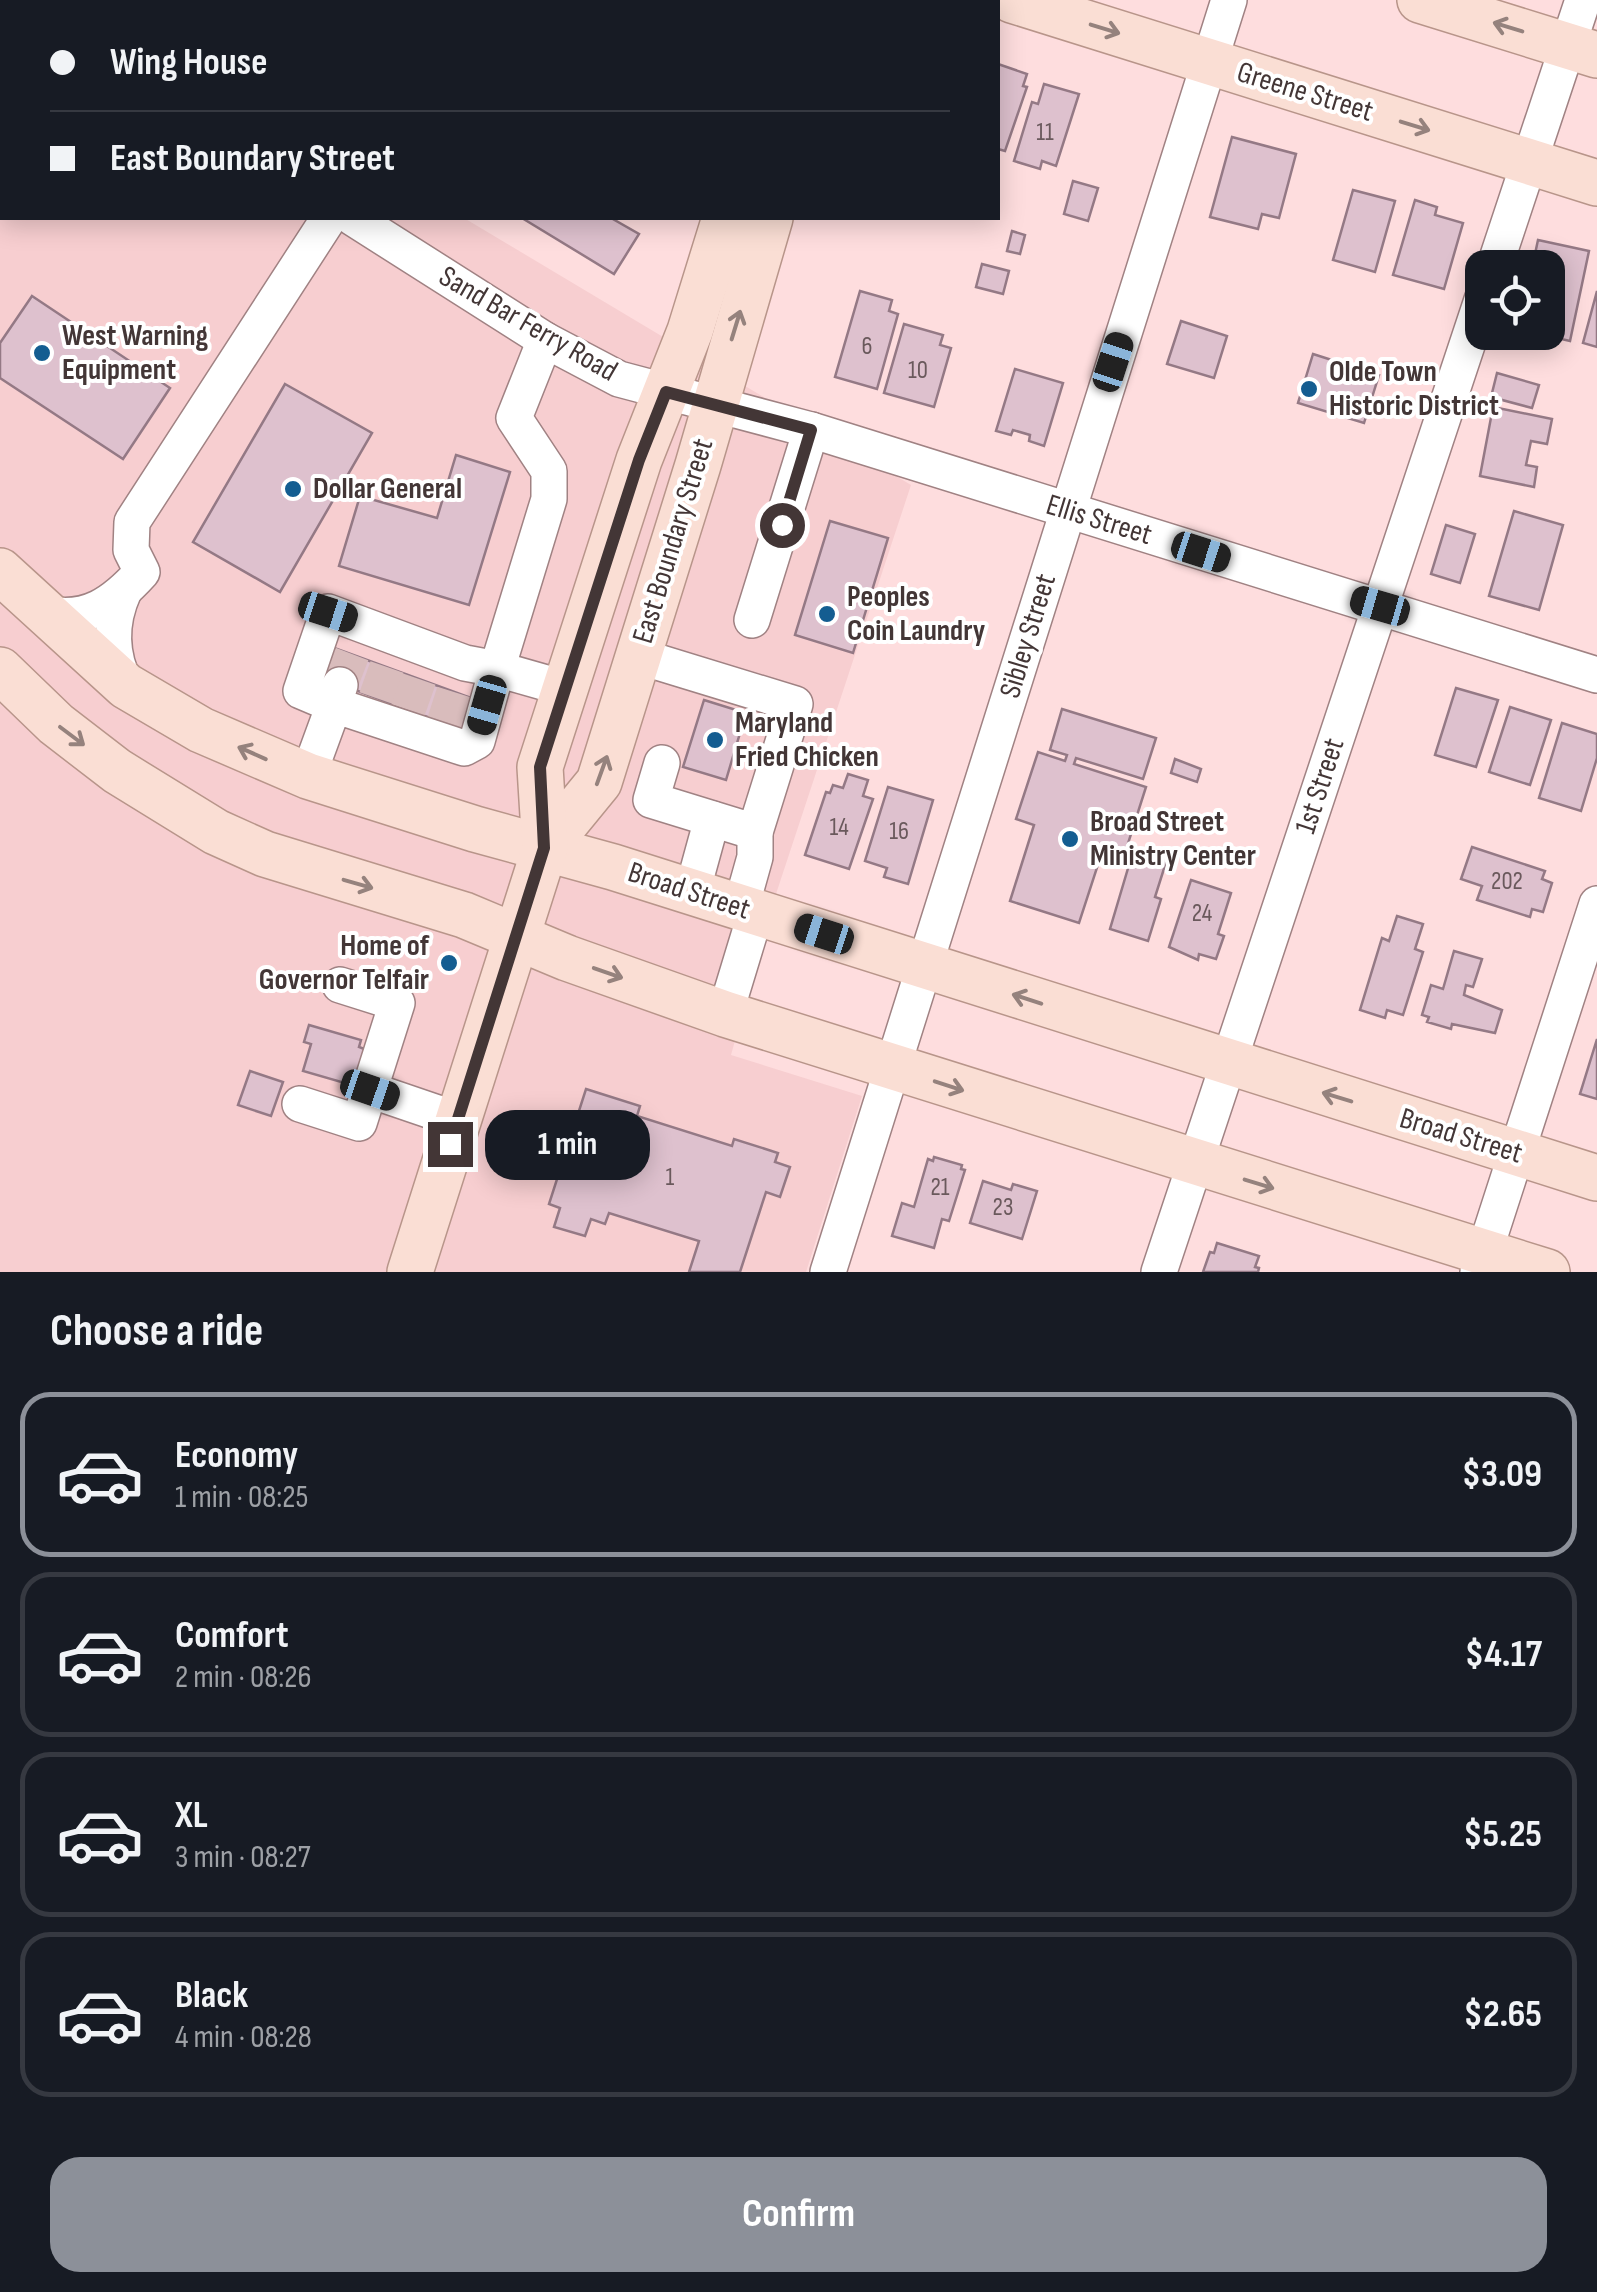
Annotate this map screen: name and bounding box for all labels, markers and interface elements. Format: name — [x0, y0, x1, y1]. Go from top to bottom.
one-way arrow — [1493, 17, 1525, 35]
one-way arrow — [1089, 21, 1121, 39]
text: Wing House — [110, 40, 267, 85]
street label: Greene Street — [1233, 54, 1377, 130]
house number: 11 — [1036, 117, 1054, 148]
one-way arrow — [1399, 119, 1431, 137]
text: East Boundary Street — [110, 136, 395, 181]
map controls — [1465, 250, 1565, 350]
button: locate — [1465, 250, 1565, 350]
street label: Sand Bar Ferry Road — [433, 258, 623, 390]
one-way arrow — [729, 310, 747, 342]
place label: West Warning Equipment — [62, 318, 209, 388]
car — [1089, 329, 1137, 395]
house number: 6 — [862, 331, 872, 362]
marker: West Warning Equipment — [31, 342, 53, 364]
place label: Olde Town Historic District — [1329, 354, 1499, 424]
house number: 10 — [908, 355, 928, 386]
marker: Olde Town Historic District — [1298, 378, 1320, 400]
street label: East Boundary Street — [625, 434, 721, 648]
place label: Dollar General — [313, 471, 462, 507]
marker: Dollar General — [282, 478, 304, 500]
street label: Ellis Street — [1042, 487, 1156, 553]
route start — [760, 503, 805, 548]
car — [1168, 528, 1234, 576]
street label: Sibley Street — [992, 570, 1064, 702]
place label: Peoples Coin Laundry — [847, 579, 986, 649]
car — [1347, 583, 1413, 629]
car — [295, 588, 361, 636]
marker: Peoples Coin Laundry — [816, 603, 838, 625]
car — [464, 672, 510, 738]
place label: Maryland Fried Chicken — [735, 705, 879, 775]
one-way arrow — [58, 725, 85, 746]
marker: Maryland Fried Chicken — [704, 729, 726, 751]
street label: 1st Street — [1288, 734, 1352, 838]
one-way arrow — [237, 743, 268, 761]
one-way arrow — [594, 755, 612, 786]
place label: Broad Street Ministry Center — [1090, 804, 1256, 874]
house number: 14 — [829, 812, 849, 843]
house number: 16 — [889, 816, 909, 847]
marker: Broad Street Ministry Center — [1059, 828, 1081, 850]
street label: Broad Street — [624, 854, 754, 928]
house number: 202 — [1491, 866, 1523, 897]
one-way arrow — [342, 876, 373, 894]
house number: 24 — [1192, 898, 1212, 929]
car — [791, 910, 857, 958]
place label: Home of Governor Telfair — [259, 928, 430, 998]
marker: Home of Governor Telfair — [438, 952, 460, 974]
one-way arrow — [591, 965, 622, 983]
one-way arrow — [1011, 989, 1043, 1007]
car — [337, 1066, 403, 1114]
one-way arrow — [933, 1078, 965, 1096]
one-way arrow — [1321, 1087, 1353, 1105]
street label: Broad Street — [1395, 1100, 1527, 1172]
callout: 1 min — [485, 1109, 650, 1179]
route end — [428, 1122, 473, 1167]
text: 1 min — [538, 1125, 597, 1164]
house number: 1 — [666, 1162, 675, 1193]
house number: 21 — [930, 1172, 950, 1203]
one-way arrow — [1243, 1176, 1275, 1194]
house number: 23 — [993, 1192, 1013, 1223]
text: Choose a ride — [50, 1304, 263, 1359]
icon: car — [55, 1430, 145, 1520]
text: Economy — [175, 1433, 298, 1478]
text: $3.09 — [1462, 1452, 1542, 1497]
text: 1 min · 08:25 — [175, 1478, 308, 1517]
icon: car — [55, 1610, 145, 1700]
text: Comfort — [175, 1613, 289, 1658]
text: $4.17 — [1465, 1632, 1542, 1677]
text: 2 min · 08:26 — [175, 1658, 312, 1697]
icon: car — [55, 1790, 145, 1880]
text: XL — [175, 1793, 208, 1838]
text: $5.25 — [1463, 1812, 1542, 1857]
text: 3 min · 08:27 — [175, 1838, 311, 1877]
icon: car — [55, 1970, 145, 2060]
text: Black — [175, 1973, 248, 2018]
text: $2.65 — [1463, 1992, 1542, 2037]
text: 4 min · 08:28 — [175, 2018, 312, 2057]
button: Confirm — [50, 2157, 1547, 2272]

